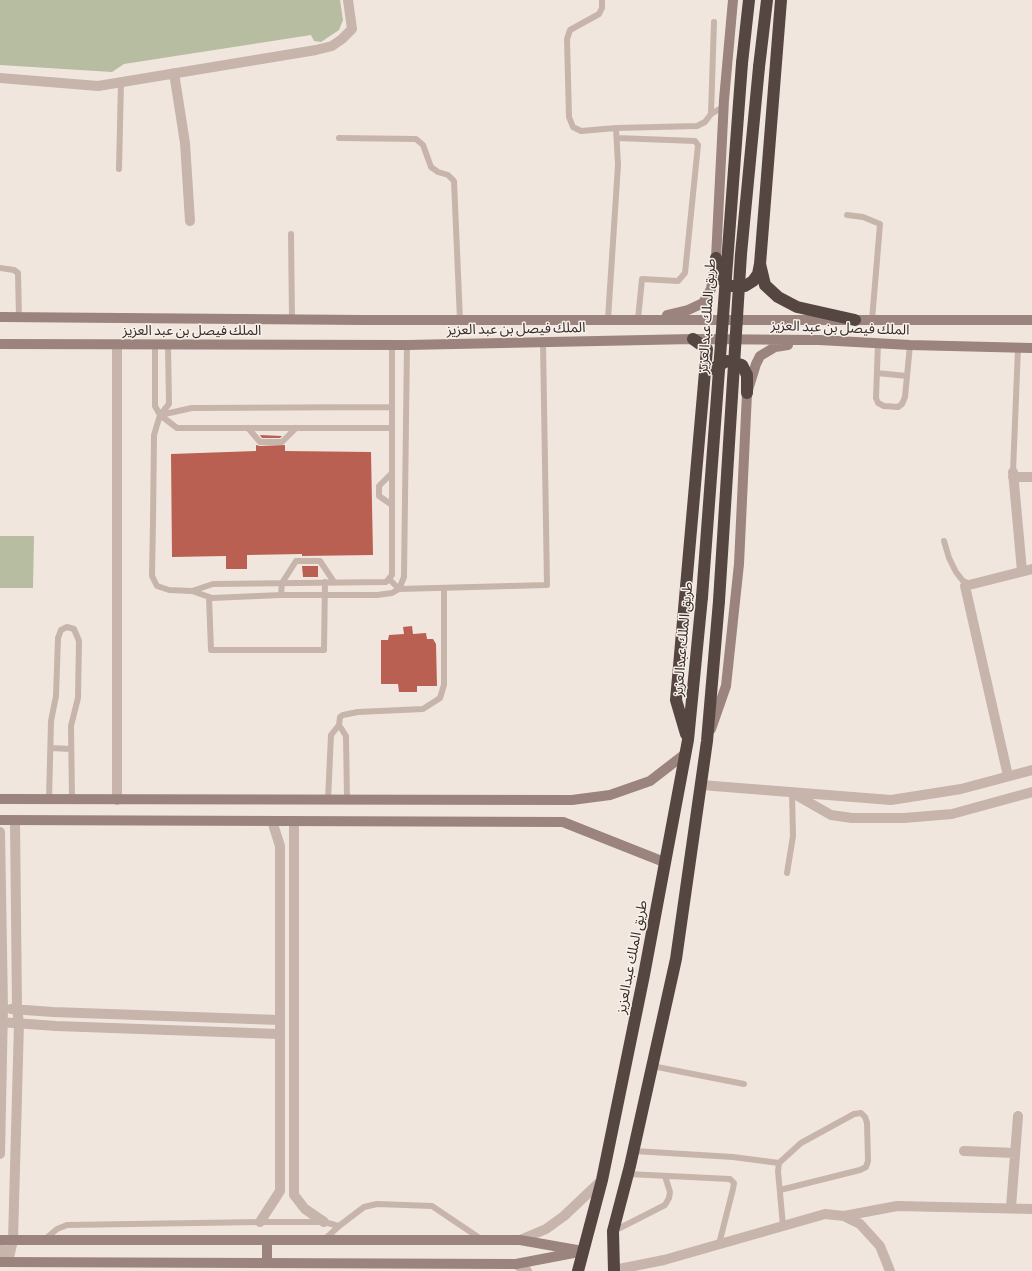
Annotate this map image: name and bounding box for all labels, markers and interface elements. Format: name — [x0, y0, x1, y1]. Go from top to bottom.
street label: طريق الملك عبدالعزيز — [695, 258, 719, 374]
street label: الملك فيصل بن عبد العزيز — [770, 317, 910, 339]
street label: الملك فيصل بن عبد العزيز — [446, 319, 586, 339]
street label: الملك فيصل بن عبد العزيز — [123, 323, 261, 339]
street label: طريق الملك عبدالعزيز — [670, 581, 696, 697]
street label: طريق الملك عبدالعزيز — [613, 899, 651, 1015]

